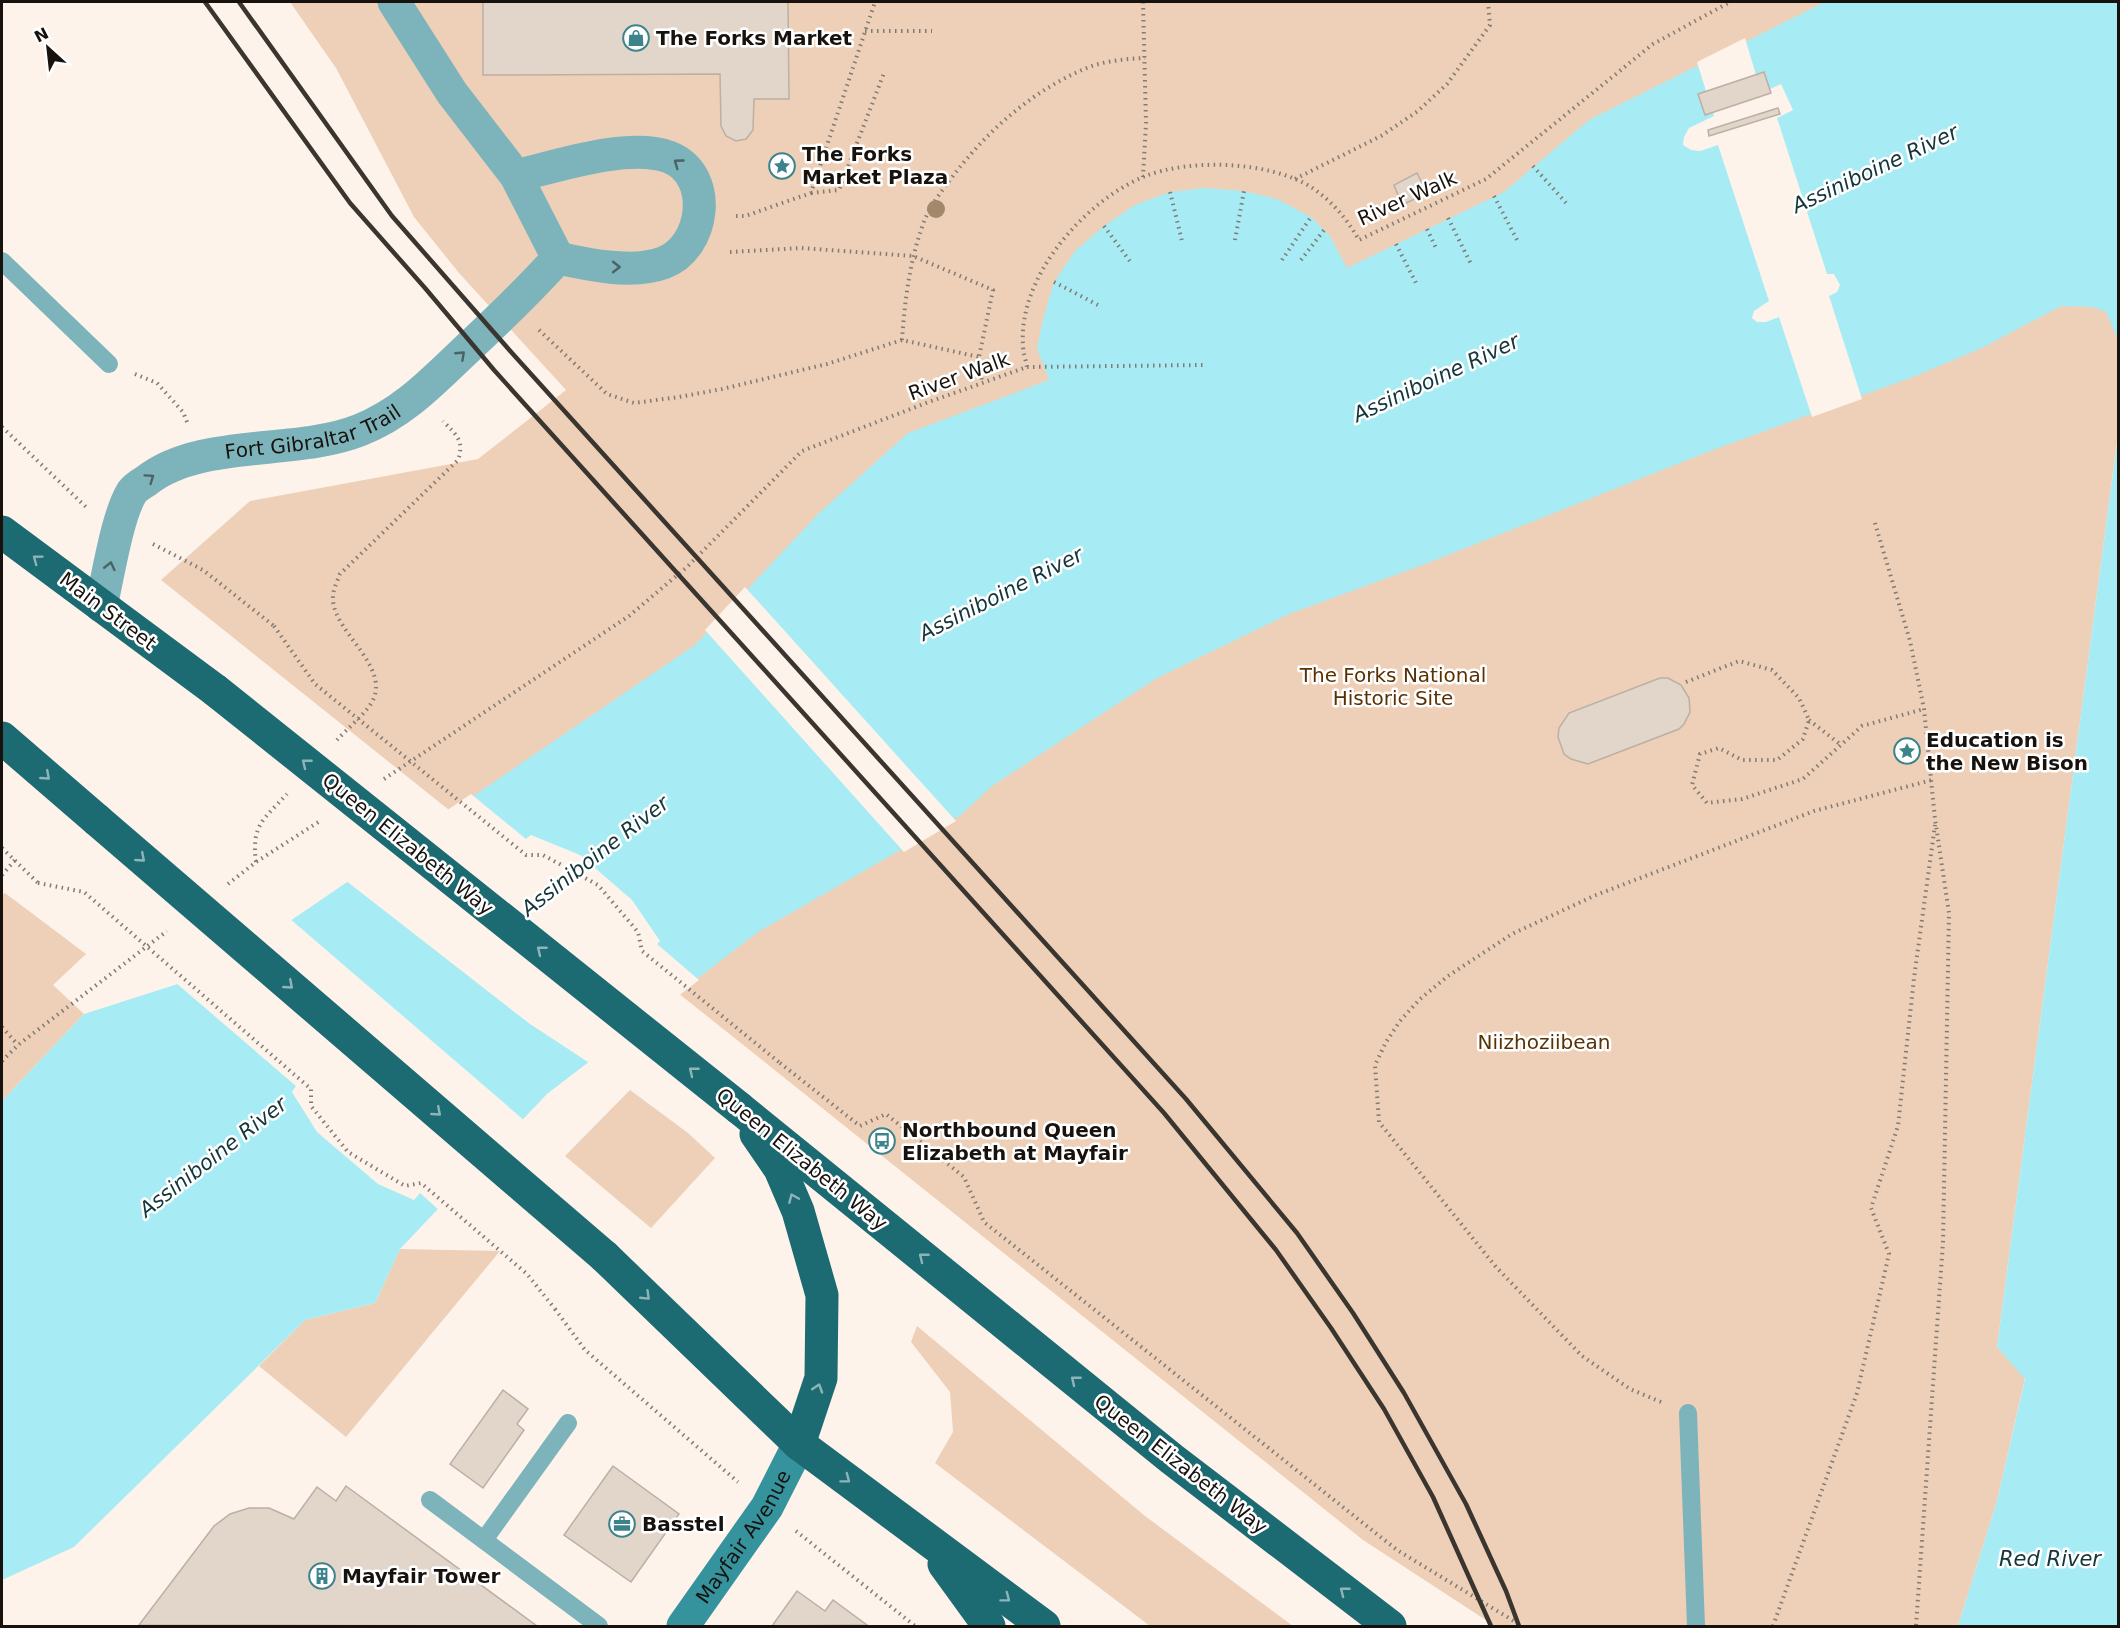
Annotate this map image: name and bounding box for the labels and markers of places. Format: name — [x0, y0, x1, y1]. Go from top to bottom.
shop icon: The Forks Market — [621, 23, 651, 53]
place label: The Forks Market — [656, 26, 853, 50]
place label: The Forks Market Plaza — [802, 142, 948, 189]
place icon: The Forks Market Plaza — [767, 151, 797, 181]
place label: Education is the New Bison — [1926, 728, 2088, 775]
place icon: Education is the New Bison — [1892, 736, 1922, 766]
place label: Northbound Queen Elizabeth at Mayfair — [902, 1118, 1128, 1165]
bus stop icon: Northbound Queen Elizabeth at Mayfair — [867, 1126, 897, 1156]
office icon: Basstel — [607, 1509, 637, 1539]
place label: Basstel — [642, 1512, 725, 1536]
building icon: Mayfair Tower — [307, 1561, 337, 1591]
place label: Mayfair Tower — [342, 1564, 500, 1588]

